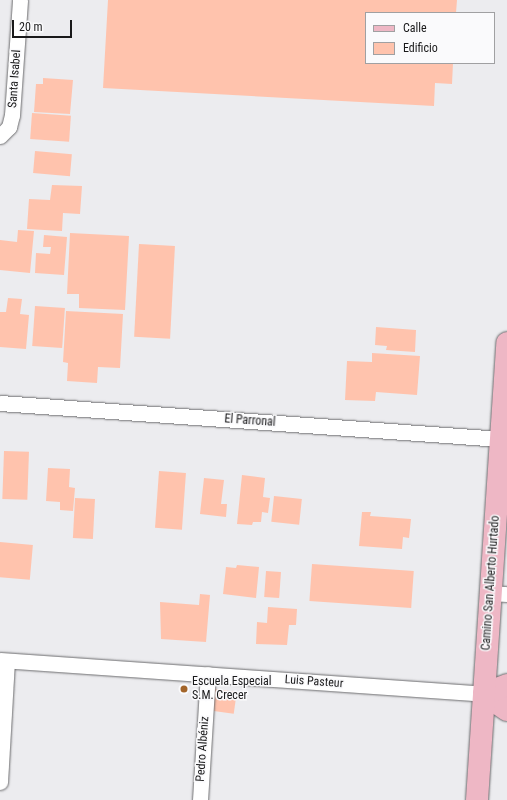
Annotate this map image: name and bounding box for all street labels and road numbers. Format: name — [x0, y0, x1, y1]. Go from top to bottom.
street label: Santa Isabel — [6, 49, 24, 109]
street label: El Parronal — [224, 412, 276, 430]
street label: Camino San Alberto Hurtado — [479, 515, 503, 651]
street label: Luis Pasteur — [284, 673, 344, 691]
street label: Pedro Albéniz — [194, 716, 212, 782]

